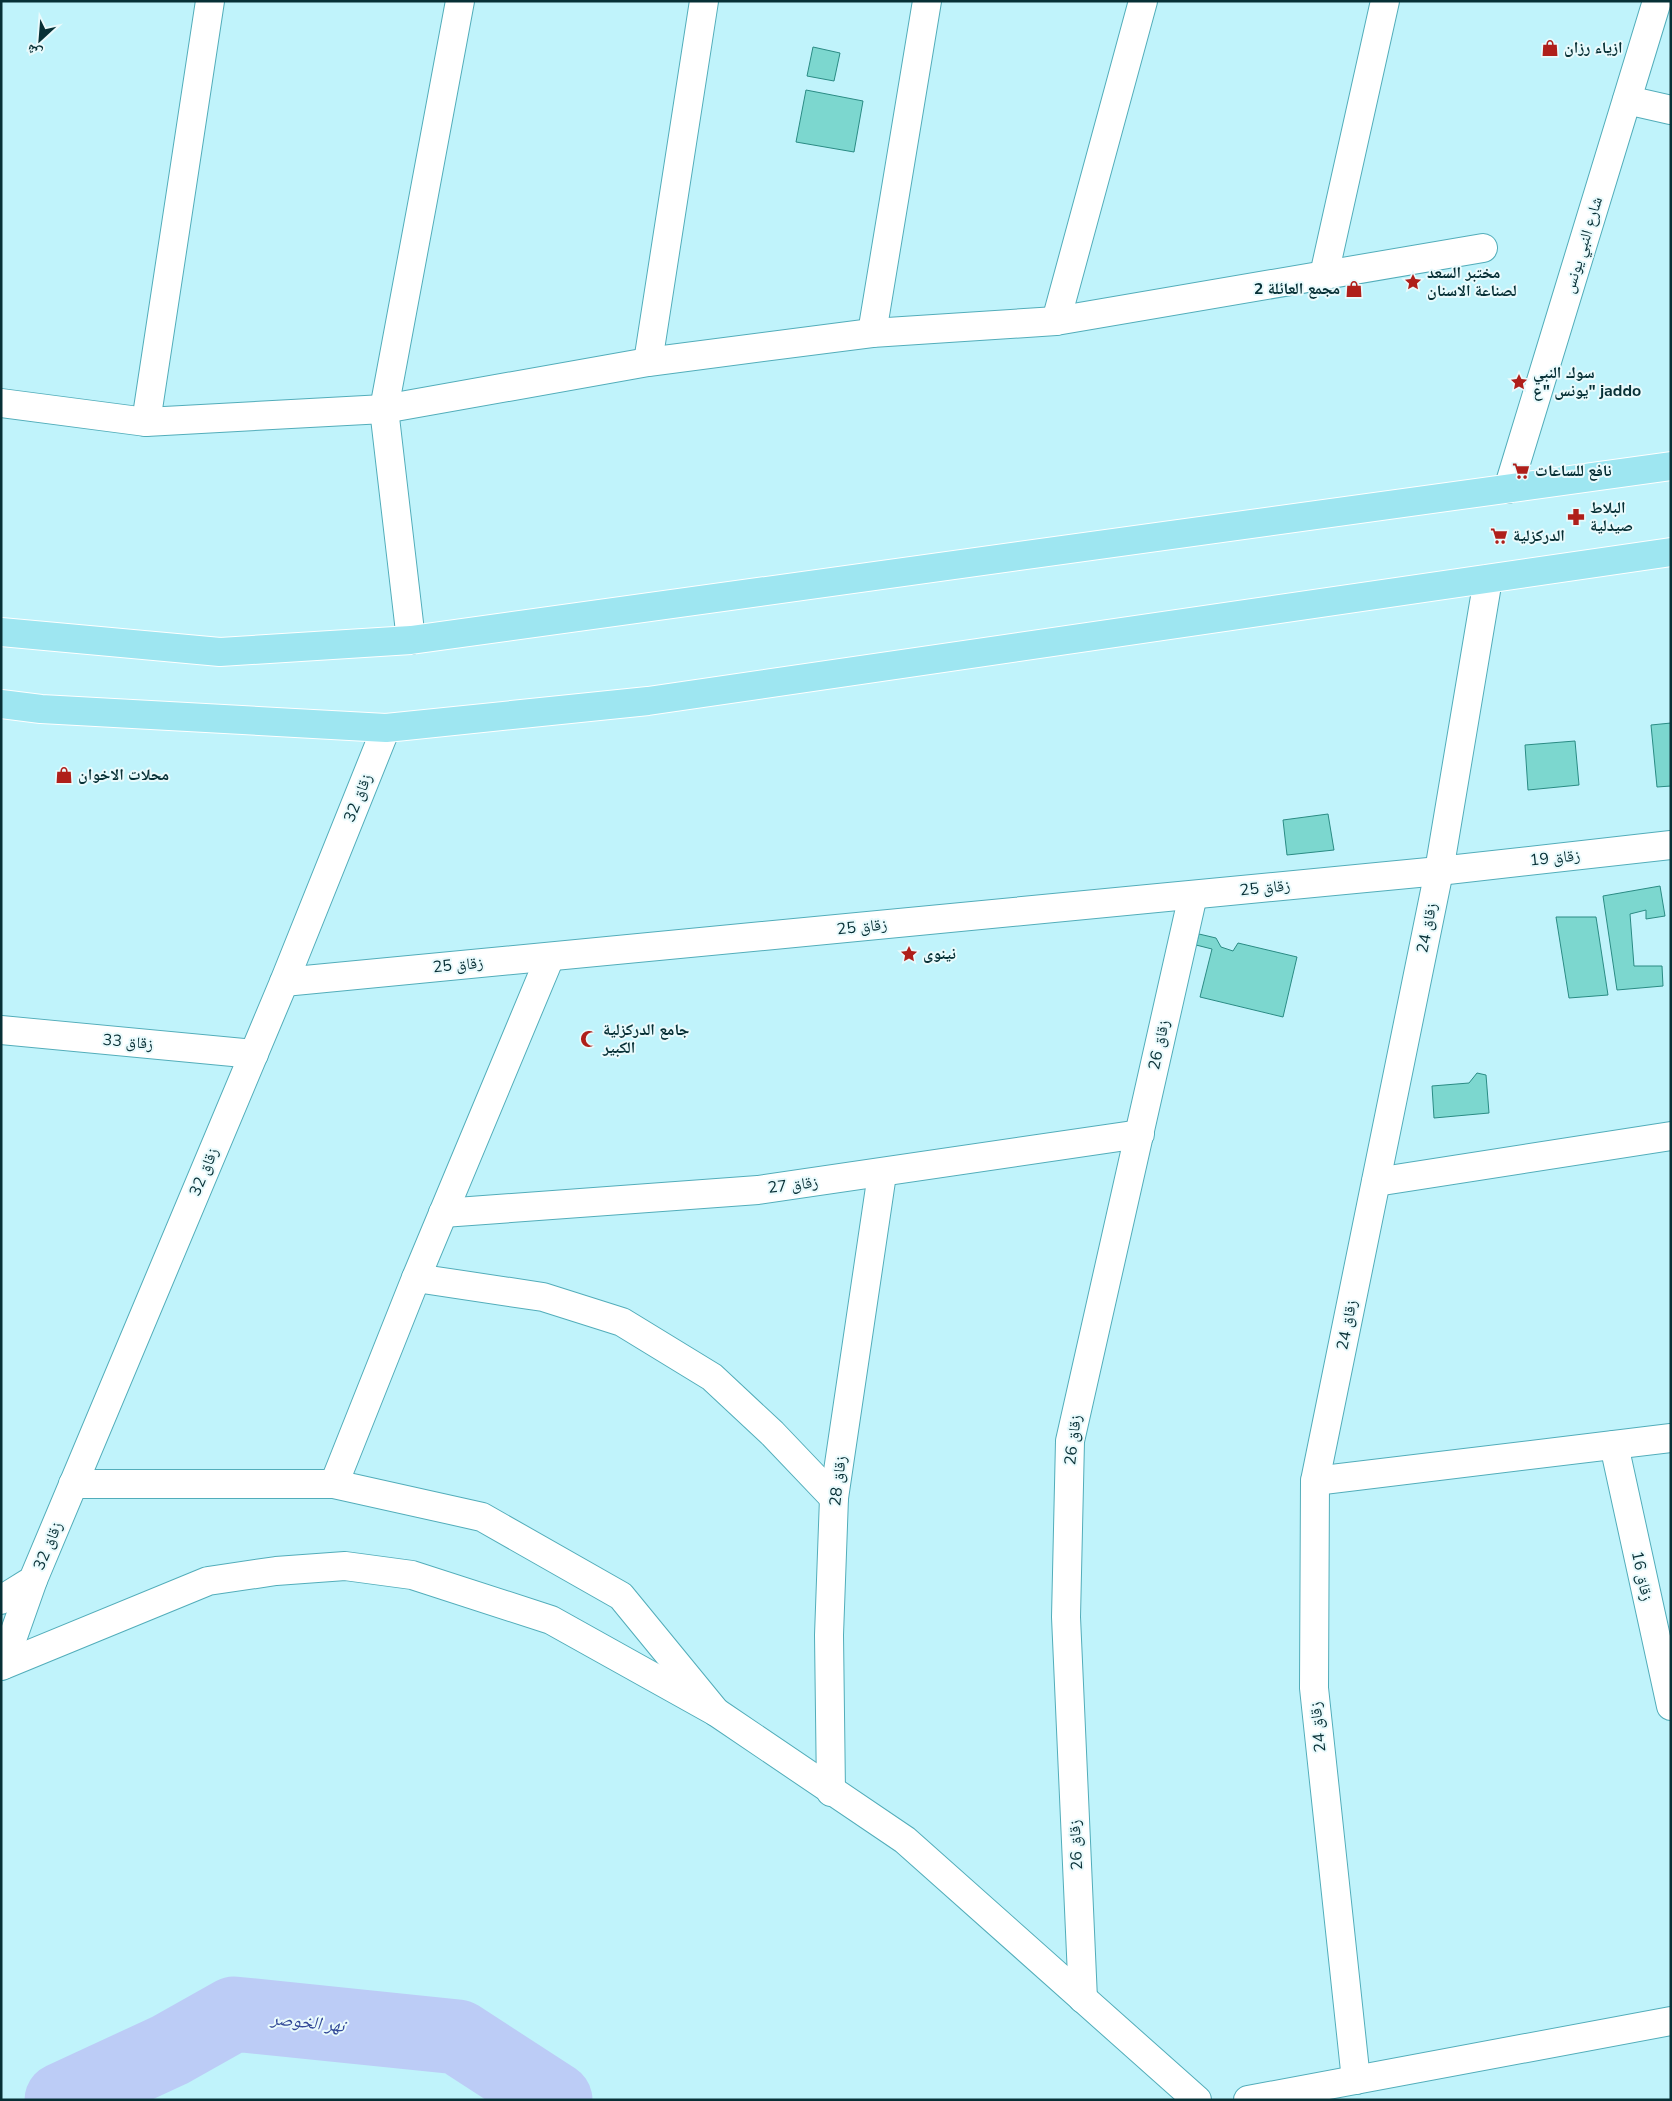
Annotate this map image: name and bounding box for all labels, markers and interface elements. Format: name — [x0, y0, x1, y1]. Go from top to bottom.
north arrow — [15, 15, 65, 65]
place label: ازياء رزان — [1564, 37, 1623, 59]
shop icon: ازياء رزان — [1540, 38, 1560, 58]
text: ش — [24, 39, 45, 63]
street label: شارع النبي يونس — [1558, 194, 1609, 296]
place label: مختبر السعد لصناعة الاسنان — [1427, 262, 1517, 302]
place icon: مختبر السعد لصناعة الاسنان — [1403, 272, 1423, 292]
place label: مجمع العائلة 2 — [1254, 278, 1340, 300]
shop icon: مجمع العائلة 2 — [1344, 279, 1364, 299]
place label: سوك النبي يونس "ع" jaddo — [1533, 362, 1641, 402]
place icon: سوك النبي يونس "ع" jaddo — [1509, 372, 1529, 392]
place label: نافع للساعات — [1535, 460, 1612, 482]
supermarket icon: نافع للساعات — [1511, 461, 1531, 481]
place label: البلاط صيدلية — [1590, 497, 1633, 537]
pharmacy icon: البلاط صيدلية — [1566, 507, 1586, 527]
place label: الدركزلية — [1513, 525, 1565, 547]
supermarket icon: الدركزلية — [1489, 526, 1509, 546]
place label: محلات الاخوان — [78, 764, 169, 786]
shop icon: محلات الاخوان — [54, 765, 74, 785]
street label: زقاق 32 — [338, 770, 378, 826]
street label: زقاق 19 — [1529, 844, 1581, 872]
street label: زقاق 25 — [1239, 874, 1291, 902]
street label: زقاق 24 — [1411, 901, 1443, 955]
street label: زقاق 25 — [836, 913, 888, 941]
place label: نينوى — [923, 943, 956, 965]
place icon: نينوى — [899, 944, 919, 964]
street label: زقاق 25 — [432, 952, 484, 978]
street label: زقاق 26 — [1143, 1018, 1175, 1072]
place label: جامع الدركزلية الكبير — [602, 1019, 689, 1059]
street label: زقاق 33 — [102, 1029, 154, 1055]
mosque icon: جامع الدركزلية الكبير — [579, 1029, 599, 1049]
street label: زقاق 32 — [184, 1144, 224, 1200]
street label: زقاق 27 — [767, 1171, 819, 1199]
street label: زقاق 24 — [1331, 1298, 1363, 1352]
street label: زقاق 26 — [1059, 1414, 1087, 1466]
street label: زقاق 28 — [824, 1455, 852, 1507]
street label: زقاق 32 — [28, 1518, 68, 1574]
street label: زقاق 16 — [1626, 1549, 1658, 1603]
street label: زقاق 24 — [1304, 1701, 1332, 1753]
street label: زقاق 26 — [1064, 1819, 1088, 1871]
water label: نهر الخوصر — [268, 2006, 349, 2038]

